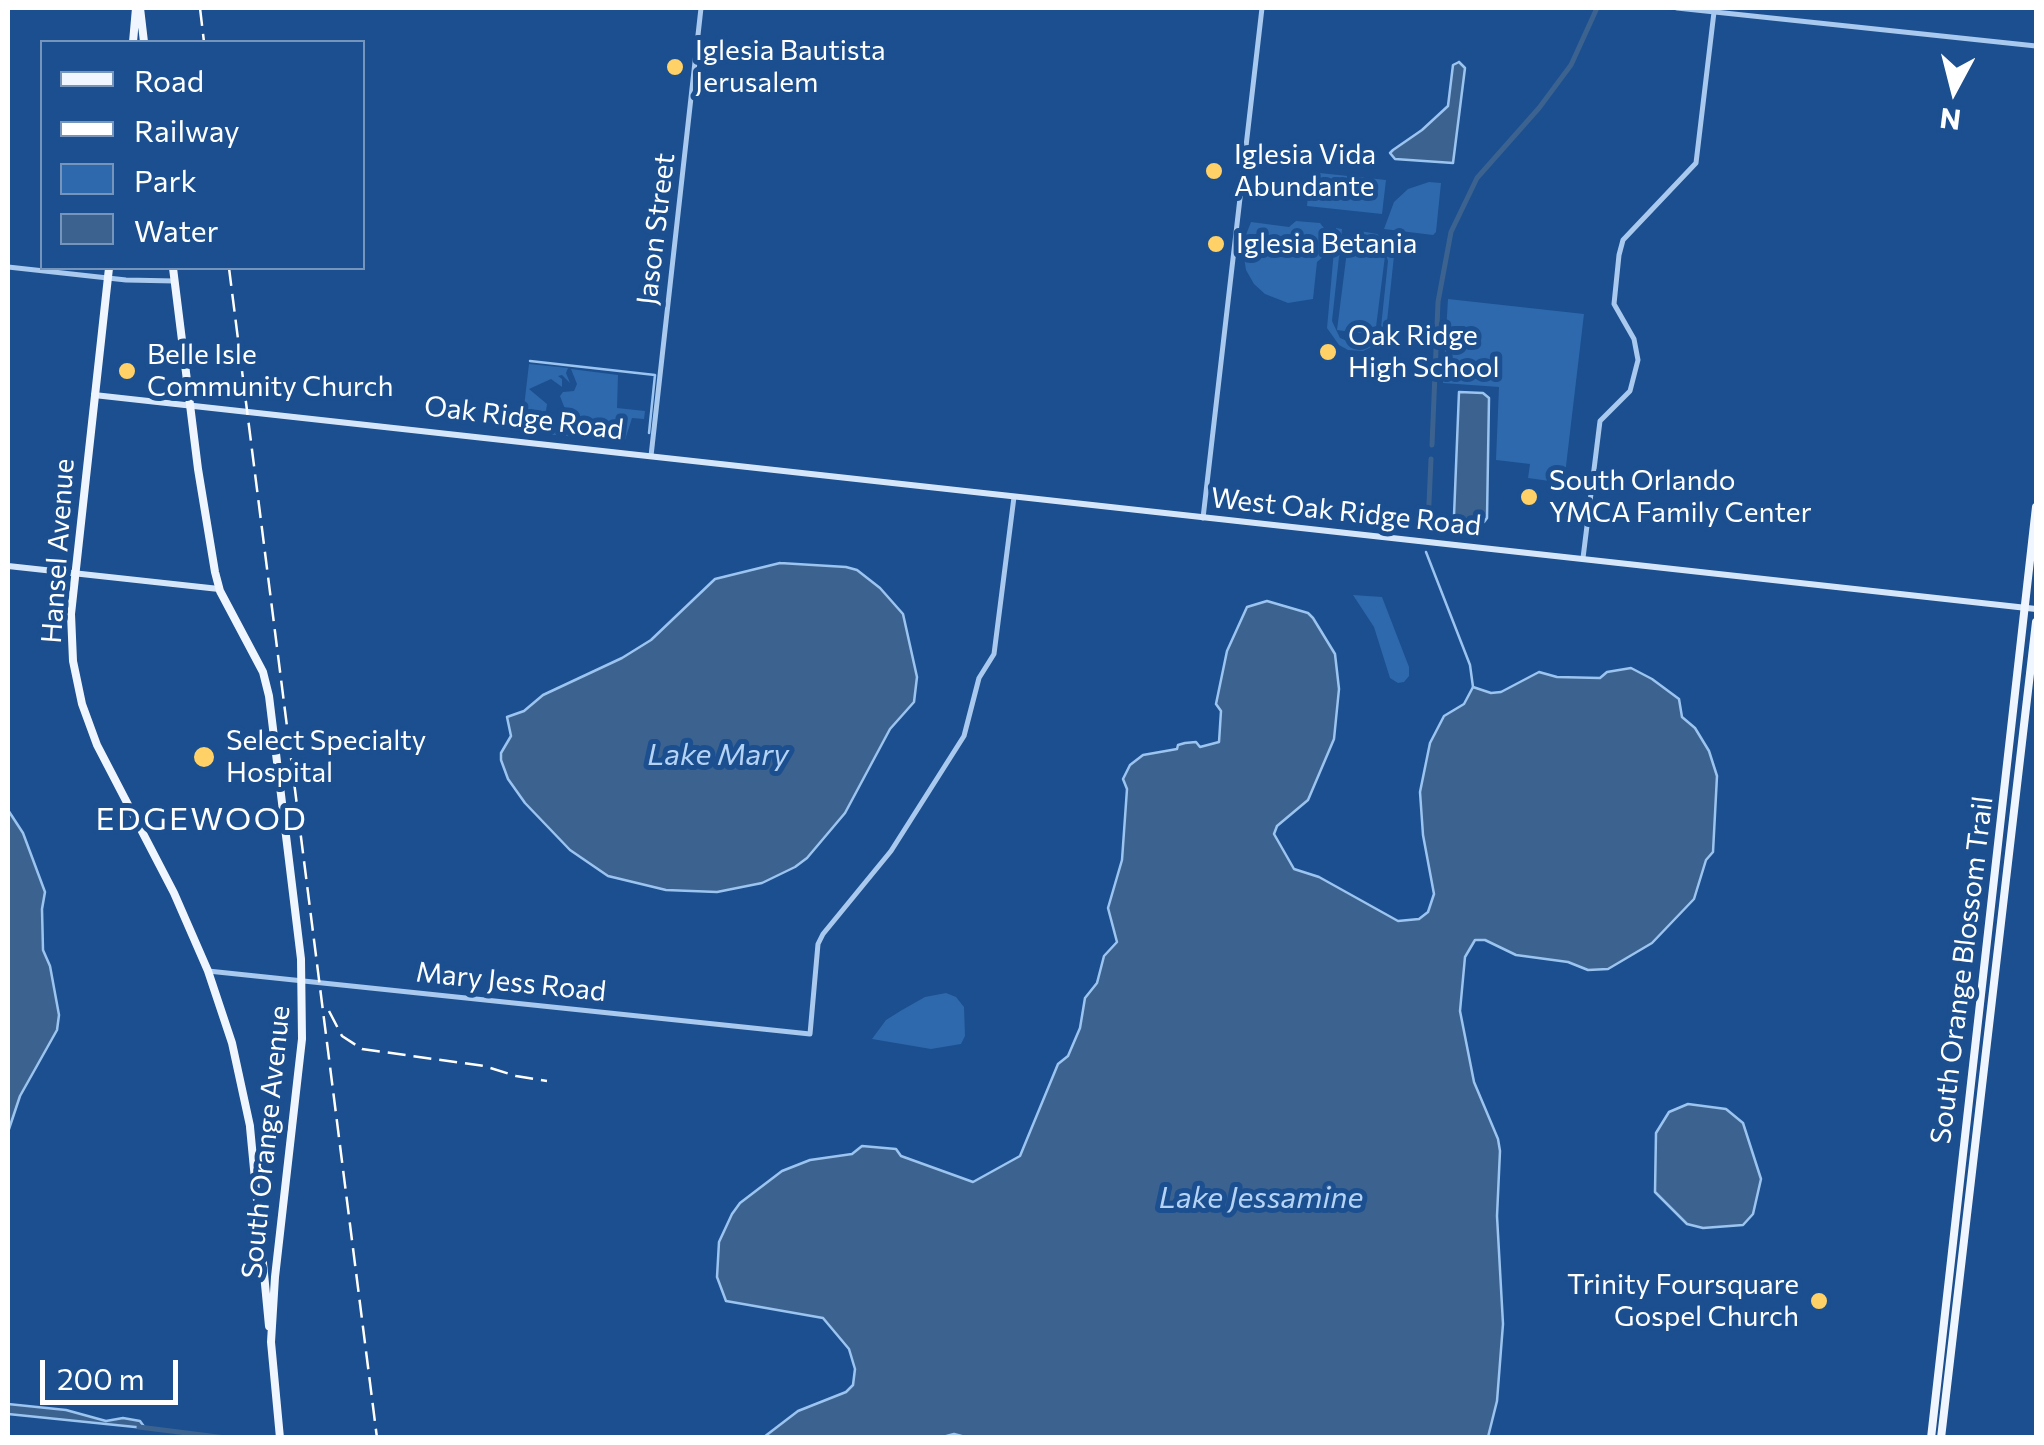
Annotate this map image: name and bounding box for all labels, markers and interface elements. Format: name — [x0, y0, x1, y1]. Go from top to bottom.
place label: Iglesia Bautista Jerusalem — [695, 34, 886, 100]
legend — [40, 40, 365, 270]
north arrow — [1904, 40, 2004, 140]
marker: Iglesia Bautista Jerusalem — [664, 56, 686, 78]
text: Road — [134, 61, 204, 98]
text: N — [1938, 102, 1963, 138]
text: Railway — [134, 111, 240, 148]
place label: Iglesia Vida Abundante — [1234, 138, 1376, 204]
street label: Jason Street — [630, 151, 682, 307]
marker: Iglesia Vida Abundante — [1203, 160, 1225, 182]
text: Park — [134, 161, 197, 198]
text: Water — [134, 211, 219, 248]
place label: Iglesia Betania — [1236, 227, 1417, 261]
marker: Iglesia Betania — [1205, 233, 1227, 255]
place label: Oak Ridge High School — [1348, 319, 1500, 385]
place label: Belle Isle Community Church — [147, 338, 393, 404]
marker: Oak Ridge High School — [1317, 341, 1339, 363]
marker: Belle Isle Community Church — [116, 360, 138, 382]
street label: Oak Ridge Road — [422, 389, 626, 447]
street label: Hansel Avenue — [35, 458, 81, 644]
place label: South Orlando YMCA Family Center — [1549, 464, 1812, 530]
street label: West Oak Ridge Road — [1209, 481, 1483, 543]
marker: South Orlando YMCA Family Center — [1518, 486, 1540, 508]
place label: Select Specialty Hospital — [226, 724, 426, 790]
water label: Lake Mary — [647, 737, 789, 773]
marker: Select Specialty Hospital — [191, 744, 217, 770]
street label: South Orange Blossom Trail — [1924, 794, 2000, 1146]
district label: EDGEWOOD — [96, 800, 308, 838]
street label: Mary Jess Road — [414, 955, 608, 1009]
street label: South Orange Avenue — [235, 1004, 297, 1280]
water label: Lake Jessamine — [1159, 1180, 1363, 1216]
place label: Trinity Foursquare Gospel Church — [1567, 1268, 1799, 1334]
marker: Trinity Foursquare Gospel Church — [1808, 1290, 1830, 1312]
scale bar — [45, 1340, 182, 1402]
text: 200 m — [57, 1359, 145, 1396]

